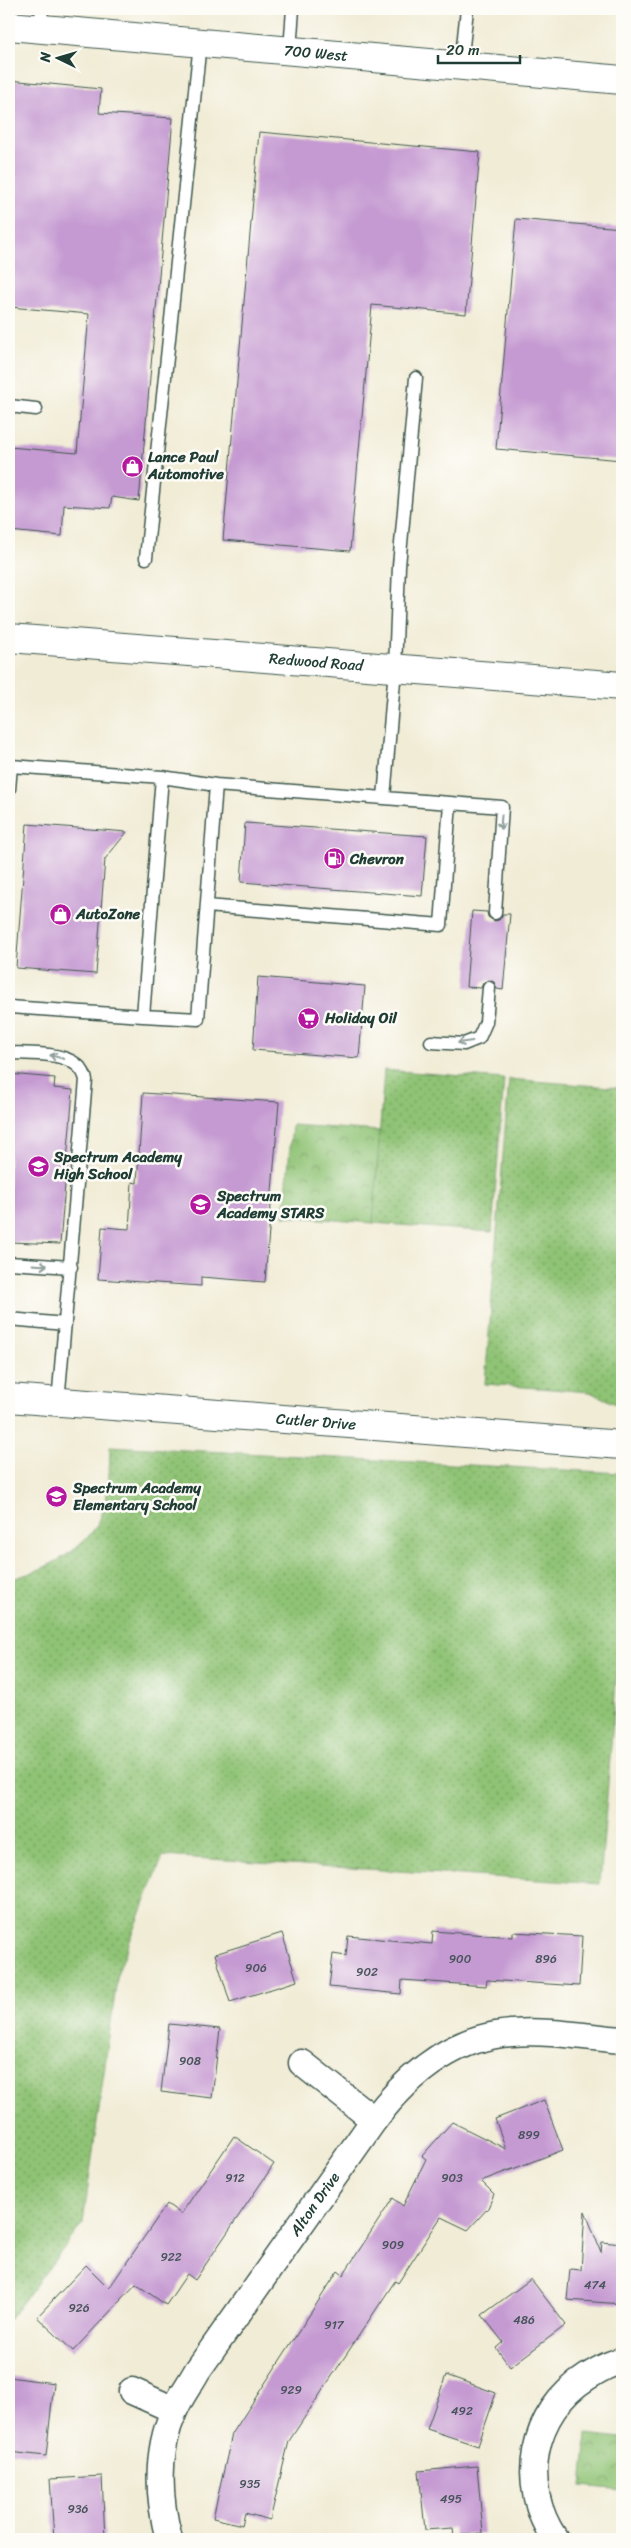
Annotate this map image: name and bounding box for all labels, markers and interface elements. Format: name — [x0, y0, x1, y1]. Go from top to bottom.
north arrow — [32, 32, 82, 82]
scale bar — [438, 32, 521, 64]
street label: 700 West — [283, 37, 349, 69]
text: 20 m — [446, 37, 480, 63]
text: N — [33, 51, 58, 64]
place label: Lance Paul Automotive — [147, 444, 224, 487]
shop icon: Lance Paul Automotive — [120, 454, 144, 478]
street label: Redwood Road — [268, 645, 365, 679]
one-way arrow — [496, 814, 505, 830]
place label: Chevron — [349, 846, 405, 872]
fuel station icon: Chevron — [322, 847, 346, 871]
place label: AutoZone — [75, 901, 140, 927]
shop icon: AutoZone — [48, 902, 72, 926]
place label: Holiday Oil — [324, 1005, 398, 1031]
supermarket icon: Holiday Oil — [297, 1006, 321, 1030]
one-way arrow — [458, 1037, 474, 1047]
one-way arrow — [49, 1052, 65, 1062]
place label: Spectrum Academy High School — [53, 1144, 182, 1187]
school or university icon: Spectrum Academy High School — [26, 1154, 50, 1178]
place label: Spectrum Academy STARS — [216, 1183, 325, 1226]
school or university icon: Spectrum Academy STARS — [189, 1193, 213, 1217]
one-way arrow — [32, 1260, 48, 1270]
street label: Cutler Drive — [275, 1406, 357, 1438]
place label: Spectrum Academy Elementary School — [72, 1475, 201, 1518]
school or university icon: Spectrum Academy Elementary School — [45, 1485, 69, 1509]
house number: 900 — [449, 1948, 472, 1970]
house number: 896 — [535, 1948, 557, 1970]
house number: 906 — [245, 1957, 267, 1979]
house number: 902 — [356, 1961, 378, 1983]
house number: 908 — [179, 2050, 201, 2072]
house number: 899 — [518, 2124, 540, 2146]
street label: Alton Drive — [282, 2166, 347, 2243]
house number: 912 — [225, 2167, 245, 2189]
house number: 903 — [441, 2167, 463, 2189]
house number: 909 — [382, 2234, 404, 2256]
house number: 922 — [160, 2246, 182, 2268]
house number: 474 — [584, 2274, 606, 2296]
house number: 926 — [68, 2297, 90, 2319]
house number: 486 — [513, 2309, 535, 2331]
house number: 917 — [324, 2314, 345, 2336]
house number: 929 — [280, 2379, 302, 2401]
house number: 492 — [451, 2400, 473, 2422]
house number: 935 — [239, 2473, 261, 2495]
house number: 495 — [440, 2488, 462, 2510]
house number: 936 — [68, 2498, 89, 2520]

